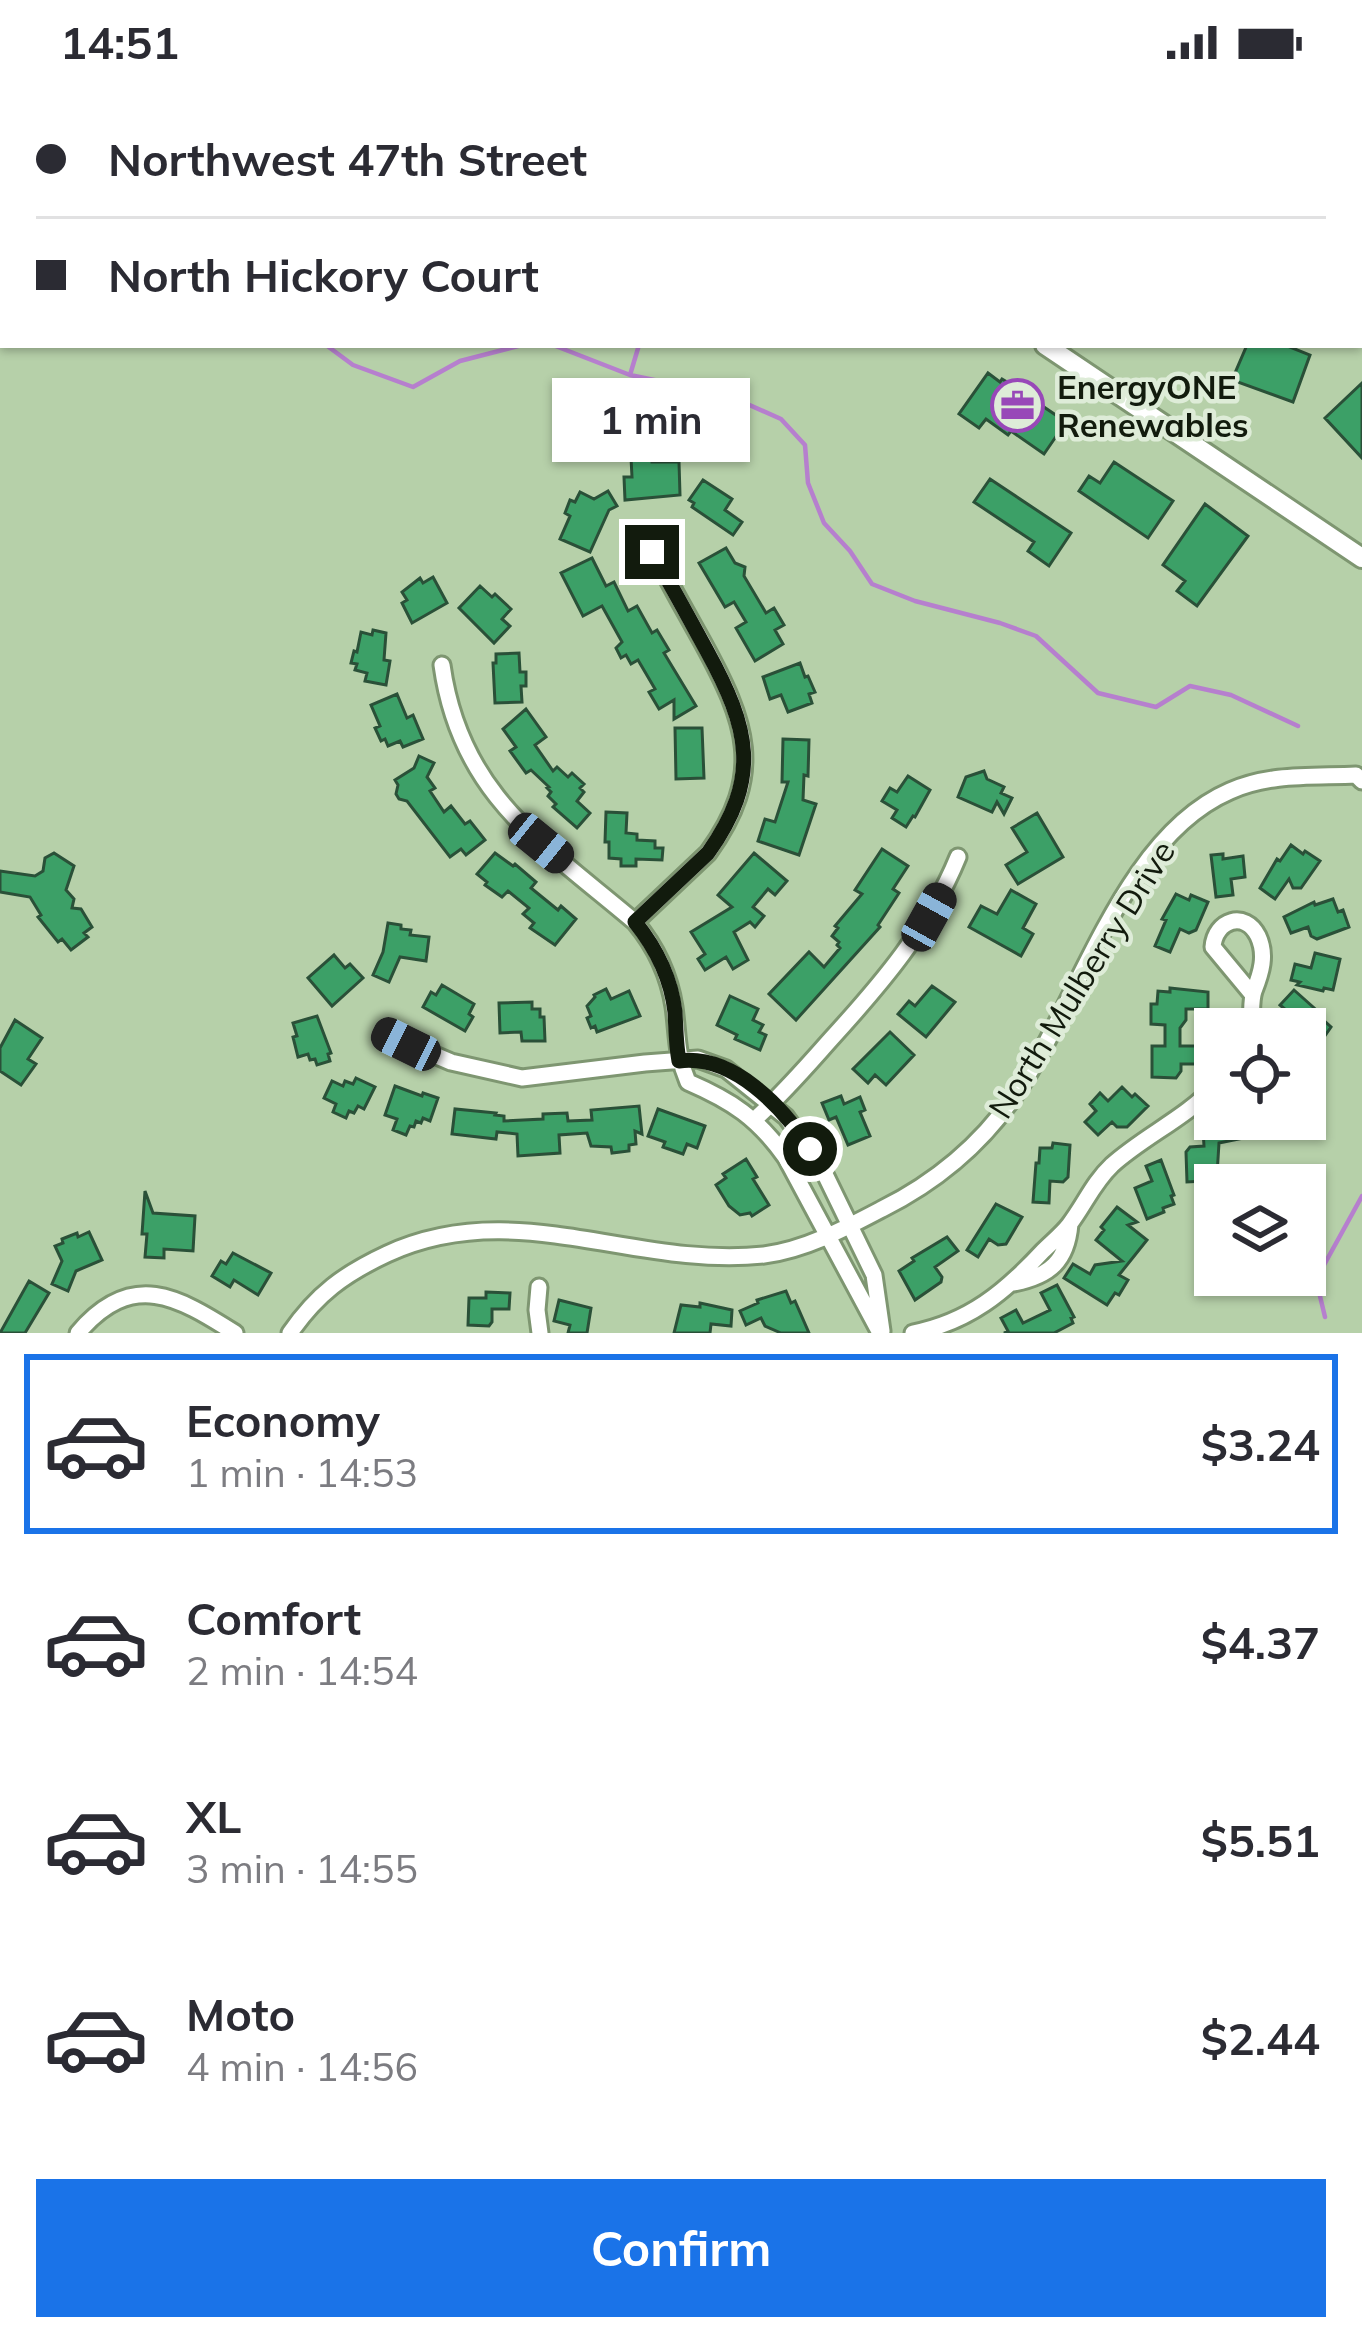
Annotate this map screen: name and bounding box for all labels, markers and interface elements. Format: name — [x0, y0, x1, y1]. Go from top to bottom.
text: 14:51 — [60, 14, 179, 70]
text: Northwest 47th Street — [108, 131, 587, 187]
text: North Hickory Court — [108, 247, 539, 303]
place label: EnergyONE Renewables — [1057, 366, 1249, 445]
office icon: EnergyONE Renewables — [990, 377, 1046, 433]
callout: 1 min — [553, 378, 751, 462]
text: 1 min — [600, 395, 702, 444]
route end — [625, 525, 679, 579]
car — [502, 806, 580, 880]
street label: North Mulberry Drive — [979, 833, 1183, 1125]
car — [896, 877, 962, 957]
map controls — [1194, 1008, 1326, 1296]
button: locate — [1194, 1008, 1326, 1140]
car — [366, 1012, 446, 1076]
route start — [783, 1122, 837, 1176]
button: layers — [1194, 1164, 1326, 1296]
icon: car — [42, 1390, 150, 1498]
text: Economy — [186, 1392, 380, 1448]
text: $3.24 — [1201, 1416, 1320, 1472]
text: 1 min · 14:53 — [186, 1448, 418, 1497]
icon: car — [42, 1588, 150, 1696]
text: Comfort — [186, 1590, 361, 1646]
text: $4.37 — [1201, 1614, 1320, 1670]
text: 2 min · 14:54 — [186, 1646, 418, 1695]
icon: car — [42, 1786, 150, 1894]
text: XL — [186, 1788, 241, 1844]
text: $5.51 — [1201, 1812, 1320, 1868]
text: 3 min · 14:55 — [186, 1844, 418, 1893]
icon: car — [42, 1984, 150, 2092]
text: Moto — [186, 1986, 295, 2042]
text: $2.44 — [1201, 2010, 1320, 2066]
text: 4 min · 14:56 — [186, 2042, 418, 2091]
button: Confirm — [36, 2179, 1326, 2317]

